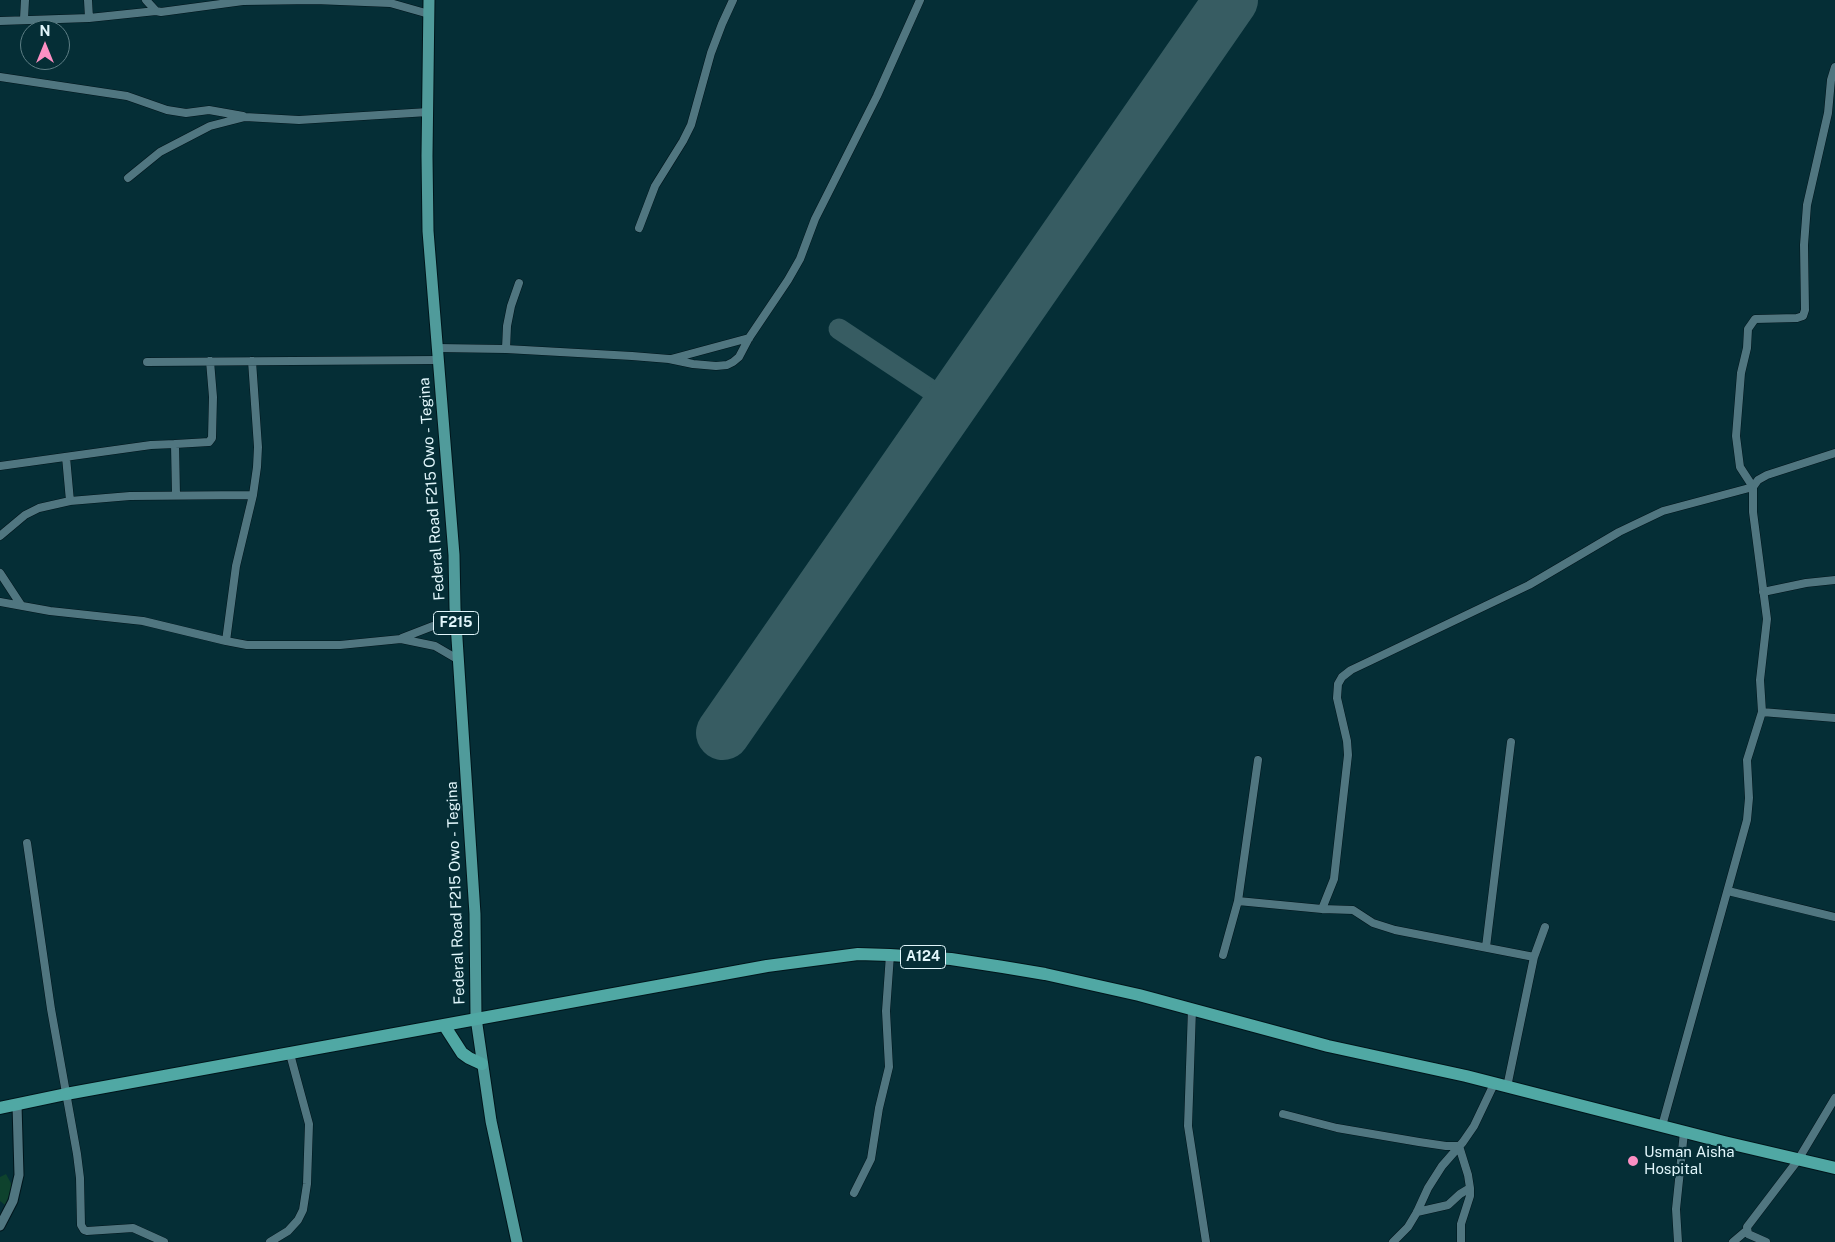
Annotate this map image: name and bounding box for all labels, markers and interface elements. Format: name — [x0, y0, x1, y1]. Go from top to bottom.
north arrow — [20, 20, 70, 70]
text: N — [40, 23, 50, 39]
street label: Federal Road F215 Owo - Tegina — [415, 377, 449, 601]
road number: F215 — [434, 612, 478, 634]
street label: Federal Road F215 Owo - Tegina — [443, 781, 469, 1005]
road number: A124 — [900, 946, 946, 969]
place label: Usman Aisha Hospital — [1644, 1143, 1735, 1178]
marker: Usman Aisha Hospital — [1626, 1154, 1640, 1168]

